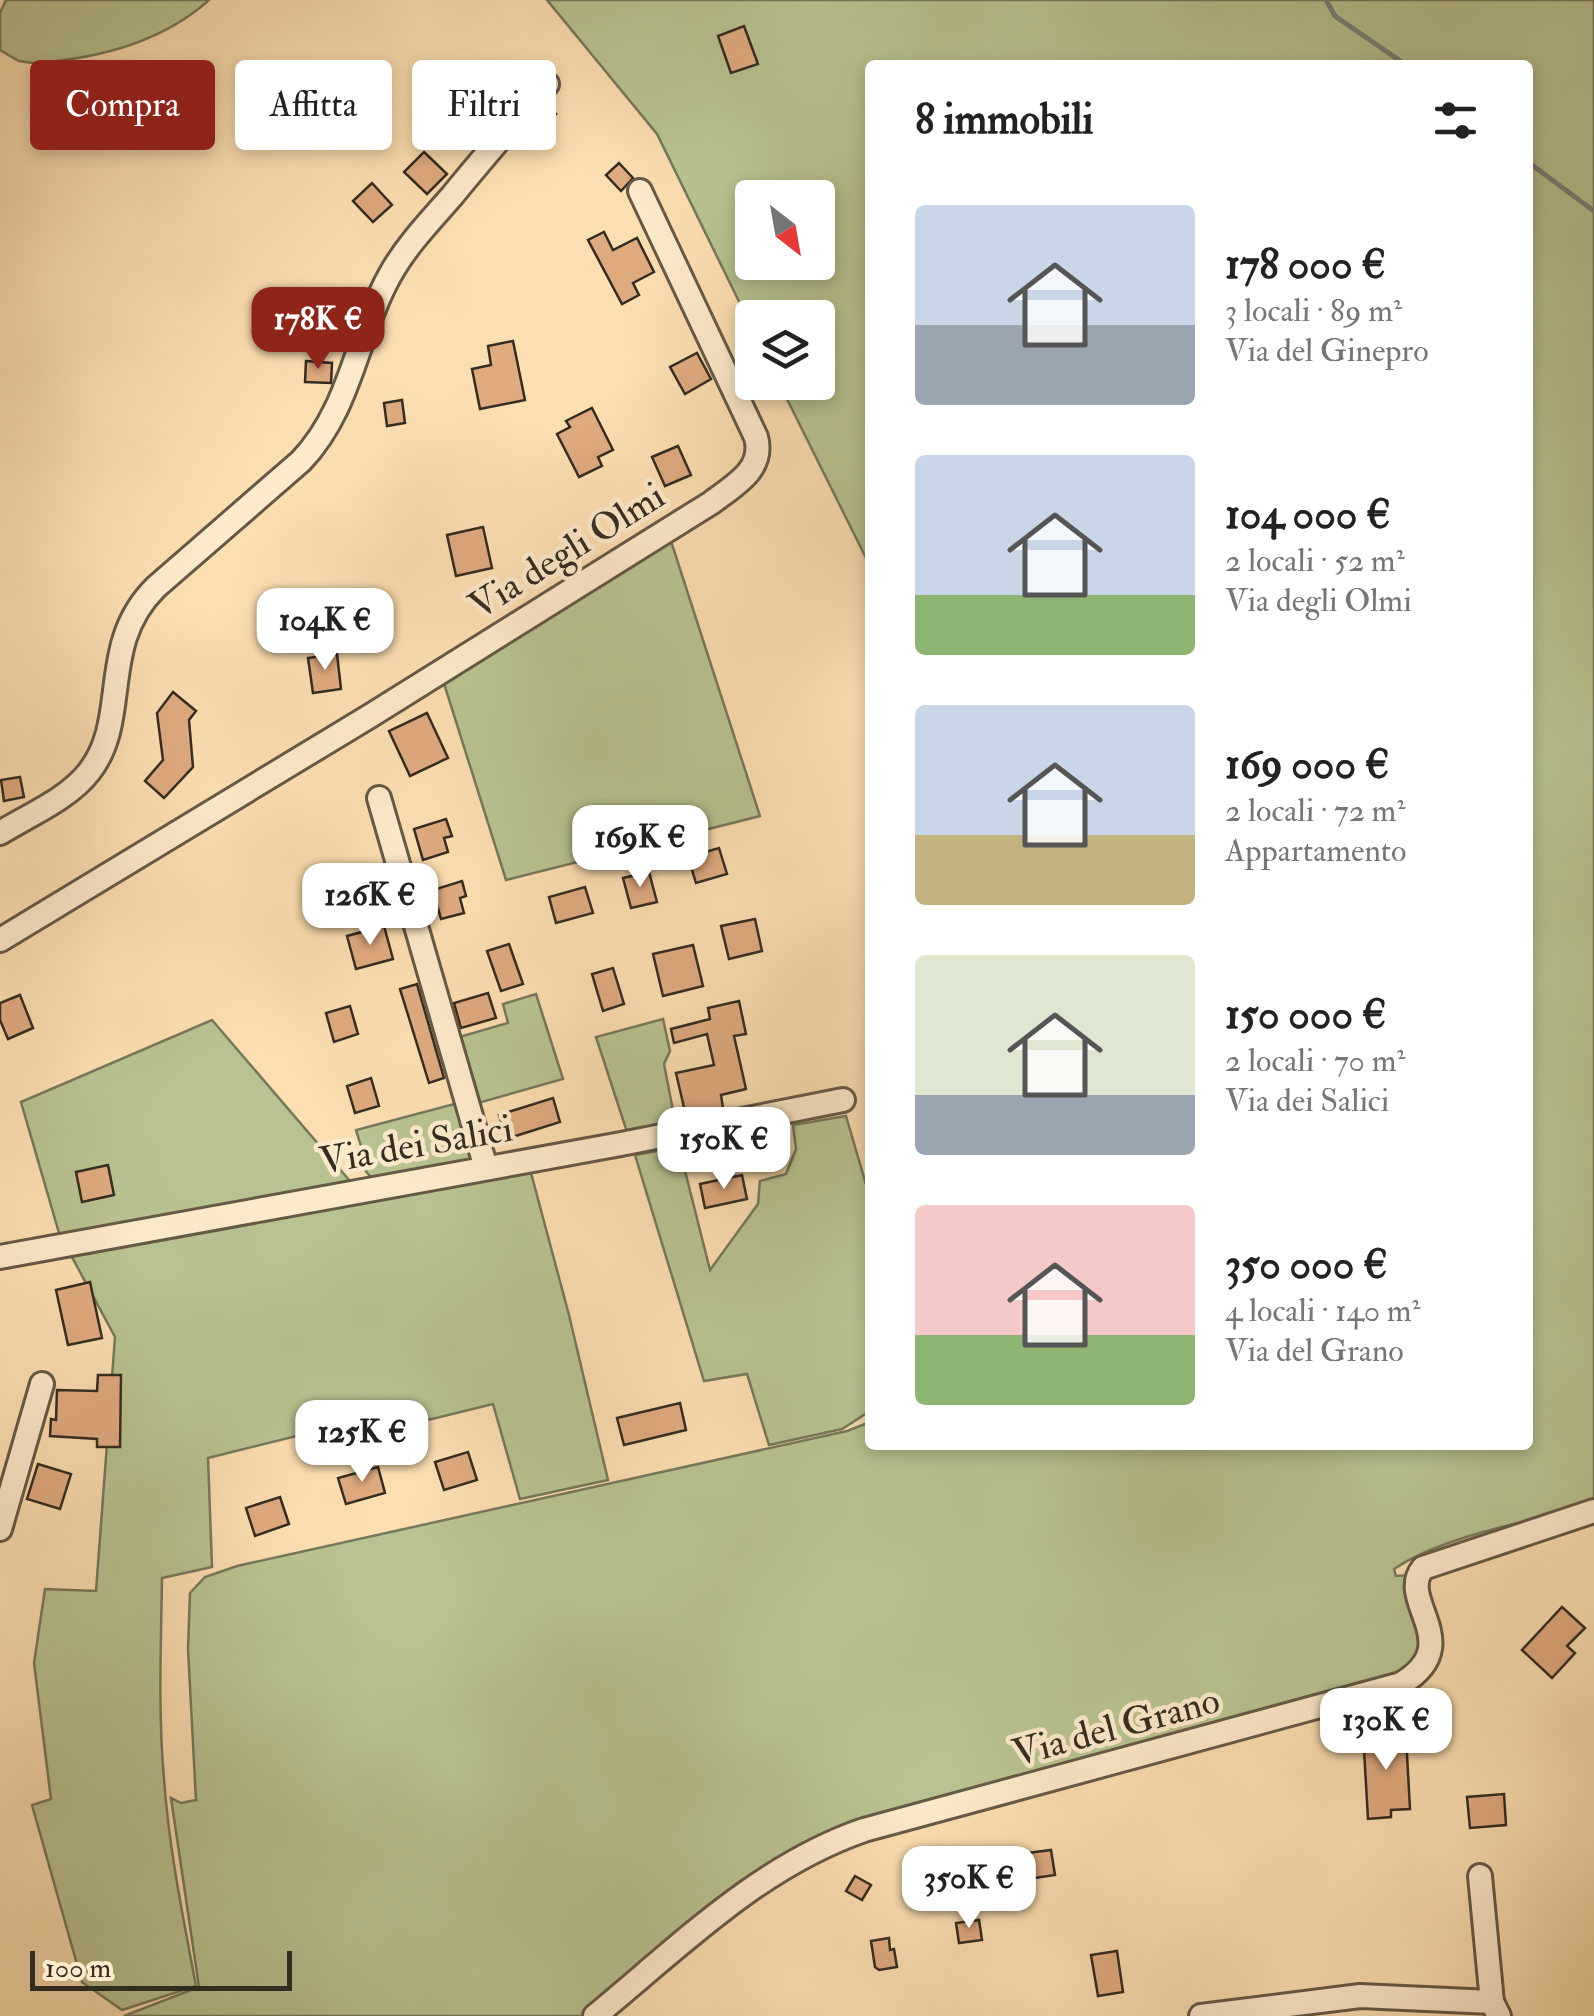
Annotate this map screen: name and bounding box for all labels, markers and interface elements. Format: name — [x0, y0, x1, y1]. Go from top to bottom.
chip: Compra — [30, 60, 215, 150]
chip: Affitta — [235, 60, 392, 150]
chip: Filtri — [412, 60, 556, 150]
icon: filters — [1428, 93, 1483, 148]
text: 8 immobili — [915, 94, 1094, 146]
north arrow — [735, 180, 835, 280]
map controls — [735, 180, 835, 400]
text: 178 000 € — [1225, 239, 1386, 291]
icon: home — [995, 245, 1115, 365]
pin: 178K € — [237, 287, 399, 372]
text: 3 locali · 89 m² — [1225, 291, 1402, 331]
text: 178K € — [274, 299, 362, 339]
button: layers — [735, 300, 835, 400]
text: Via del Ginepro — [1225, 331, 1429, 371]
street label: Via degli Olmi — [460, 472, 674, 630]
text: 104 000 € — [1225, 489, 1391, 541]
icon: home — [995, 495, 1115, 615]
text: 2 locali · 52 m² — [1225, 541, 1405, 581]
text: Via degli Olmi — [1225, 581, 1412, 621]
pin: 104K € — [244, 588, 406, 673]
text: 104K € — [279, 600, 371, 640]
text: 169 000 € — [1225, 739, 1389, 791]
icon: home — [995, 745, 1115, 865]
text: 2 locali · 72 m² — [1225, 791, 1405, 831]
pin: 169K € — [559, 805, 721, 890]
text: 169K € — [594, 817, 686, 857]
text: Appartamento — [1225, 831, 1406, 871]
pin: 126K € — [289, 863, 451, 948]
text: 126K € — [324, 875, 416, 915]
text: 150 000 € — [1225, 989, 1386, 1041]
icon: home — [995, 995, 1115, 1115]
text: 2 locali · 70 m² — [1225, 1041, 1406, 1081]
text: Via dei Salici — [1225, 1081, 1389, 1121]
street label: Via dei Salici — [316, 1104, 516, 1186]
pin: 150K € — [643, 1107, 805, 1192]
text: 150K € — [679, 1119, 769, 1159]
text: 350 000 € — [1225, 1239, 1388, 1291]
icon: home — [995, 1245, 1115, 1365]
text: 4 locali · 140 m² — [1225, 1291, 1421, 1331]
text: Via del Grano — [1225, 1331, 1404, 1371]
pin: 125K € — [281, 1400, 443, 1485]
text: 125K € — [317, 1412, 407, 1452]
street label: Via del Grano — [1007, 1676, 1225, 1778]
pin: 130K € — [1305, 1688, 1467, 1773]
text: 130K € — [1342, 1700, 1430, 1740]
pin: 350K € — [888, 1846, 1050, 1931]
text: 350K € — [924, 1858, 1014, 1898]
scale bar — [30, 1946, 292, 1990]
text: 100 m — [45, 1951, 111, 1986]

